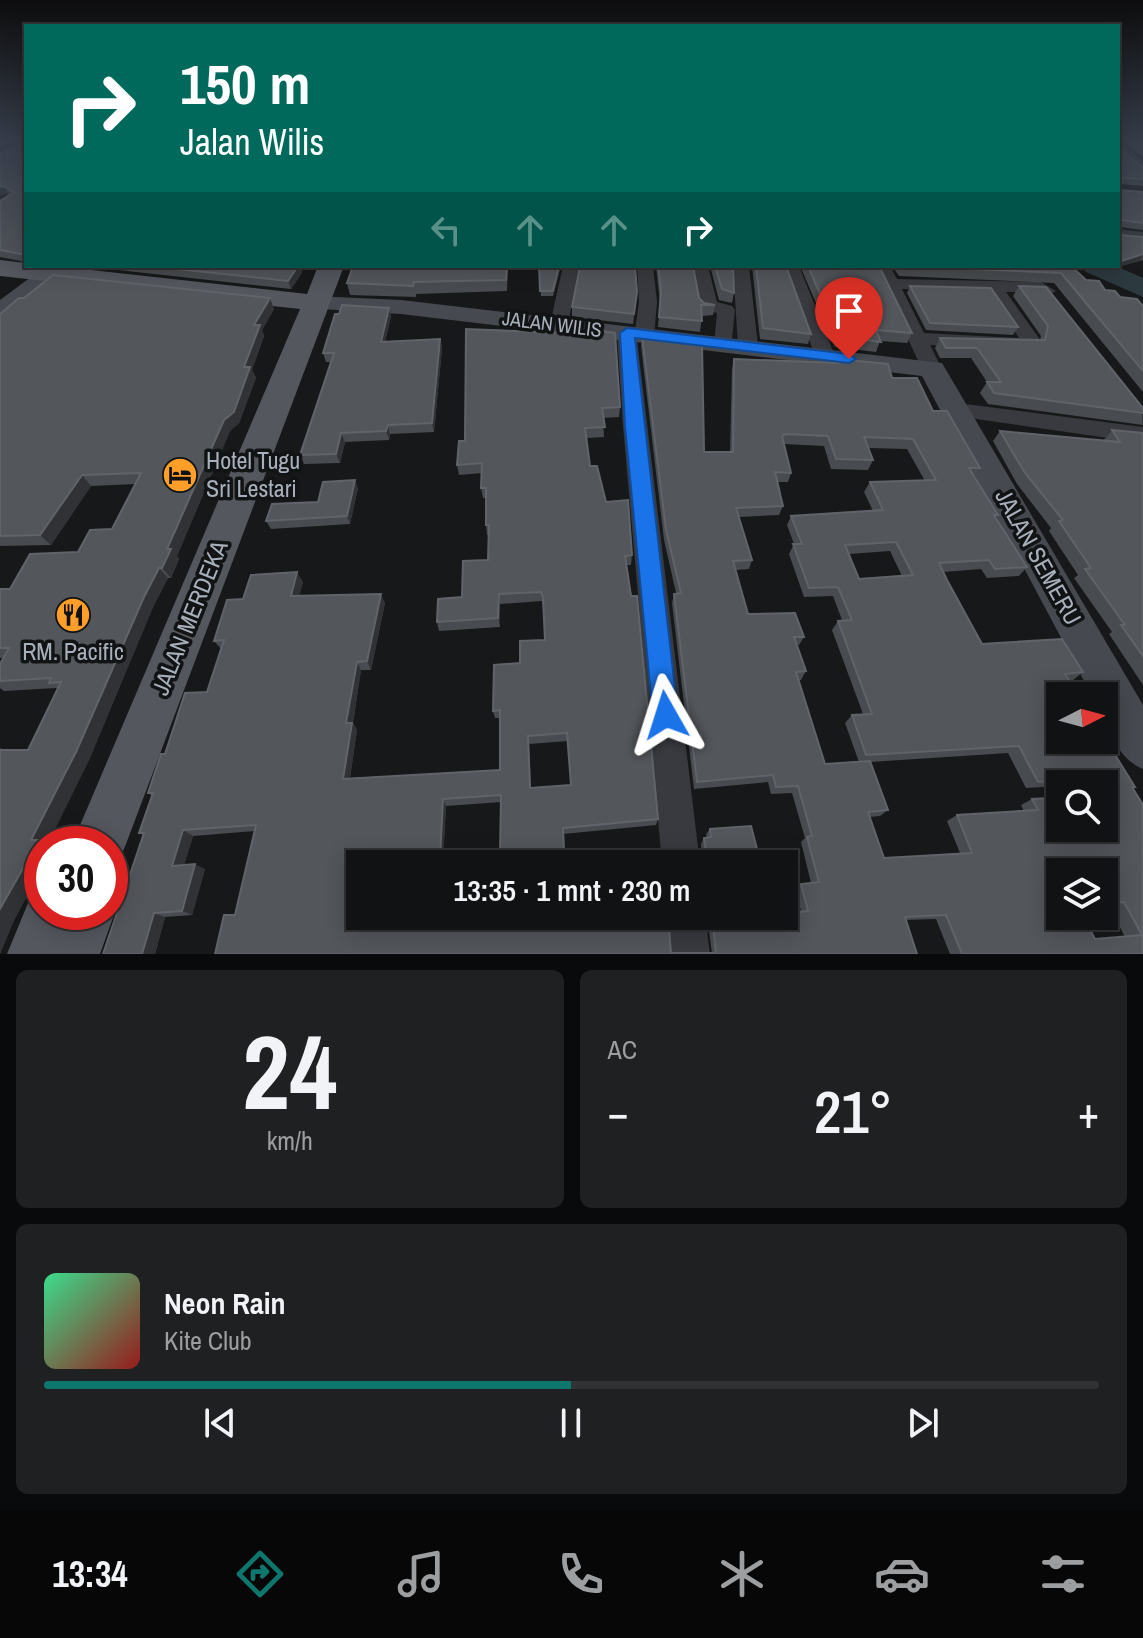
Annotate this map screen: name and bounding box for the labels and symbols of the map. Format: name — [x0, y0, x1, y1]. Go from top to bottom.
pin — [815, 277, 883, 359]
street label: JALAN WILIS — [501, 304, 604, 343]
place label: Hotel Tugu Sri Lestari — [206, 444, 300, 504]
hotel icon: Hotel Tugu Sri Lestari — [161, 456, 199, 494]
street label: JALAN SEMERU — [988, 483, 1089, 630]
street label: JALAN MERDEKA — [144, 535, 235, 700]
restaurant icon: RM. Pacific — [54, 596, 92, 634]
place label: RM. Pacific — [22, 635, 124, 667]
position arrow — [624, 673, 708, 757]
north arrow — [1046, 682, 1118, 754]
speed limit sign: 30 — [24, 826, 128, 930]

